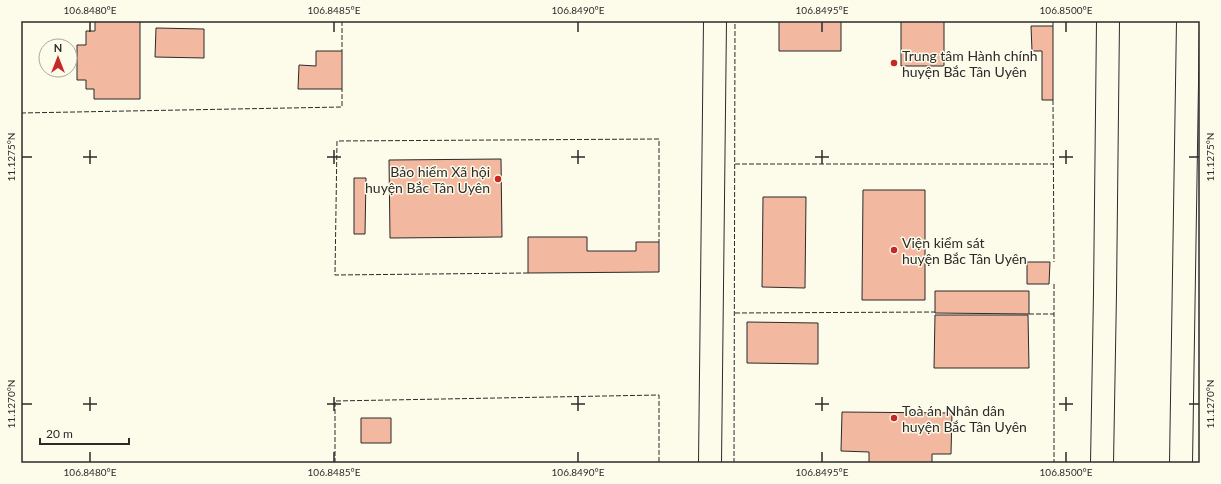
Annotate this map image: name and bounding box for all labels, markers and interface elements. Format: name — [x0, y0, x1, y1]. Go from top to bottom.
text: 106.8480°E — [64, 4, 117, 16]
text: 106.8485°E — [308, 4, 361, 16]
text: 106.8490°E — [552, 4, 605, 16]
text: 106.8495°E — [796, 4, 849, 16]
text: 106.8500°E — [1040, 4, 1093, 16]
north arrow — [38, 38, 78, 78]
text: N — [54, 41, 62, 54]
place label: Trung tâm Hành chính huyện Bắc Tân Uyên — [902, 47, 1038, 80]
marker: Trung tâm Hành chính huyện Bắc Tân Uyên — [889, 58, 899, 68]
text: 11.1275°N — [5, 133, 17, 181]
text: 11.1275°N — [1204, 133, 1216, 181]
place label: Bảo hiểm Xã hội huyện Bắc Tân Uyên — [365, 163, 490, 196]
marker: Bảo hiểm Xã hội huyện Bắc Tân Uyên — [493, 174, 503, 184]
place label: Viện kiểm sát huyện Bắc Tân Uyên — [902, 234, 1027, 267]
marker: Viện kiểm sát huyện Bắc Tân Uyên — [889, 245, 899, 255]
text: 11.1270°N — [5, 380, 17, 428]
text: 11.1270°N — [1204, 380, 1216, 428]
place label: Toà án Nhân dân huyện Bắc Tân Uyên — [902, 402, 1027, 435]
marker: Toà án Nhân dân huyện Bắc Tân Uyên — [889, 413, 899, 423]
scale bar — [40, 420, 129, 446]
text: 20 m — [46, 426, 73, 441]
text: 106.8480°E — [64, 466, 117, 478]
text: 106.8485°E — [308, 466, 361, 478]
text: 106.8490°E — [552, 466, 605, 478]
text: 106.8495°E — [796, 466, 849, 478]
text: 106.8500°E — [1040, 466, 1093, 478]

